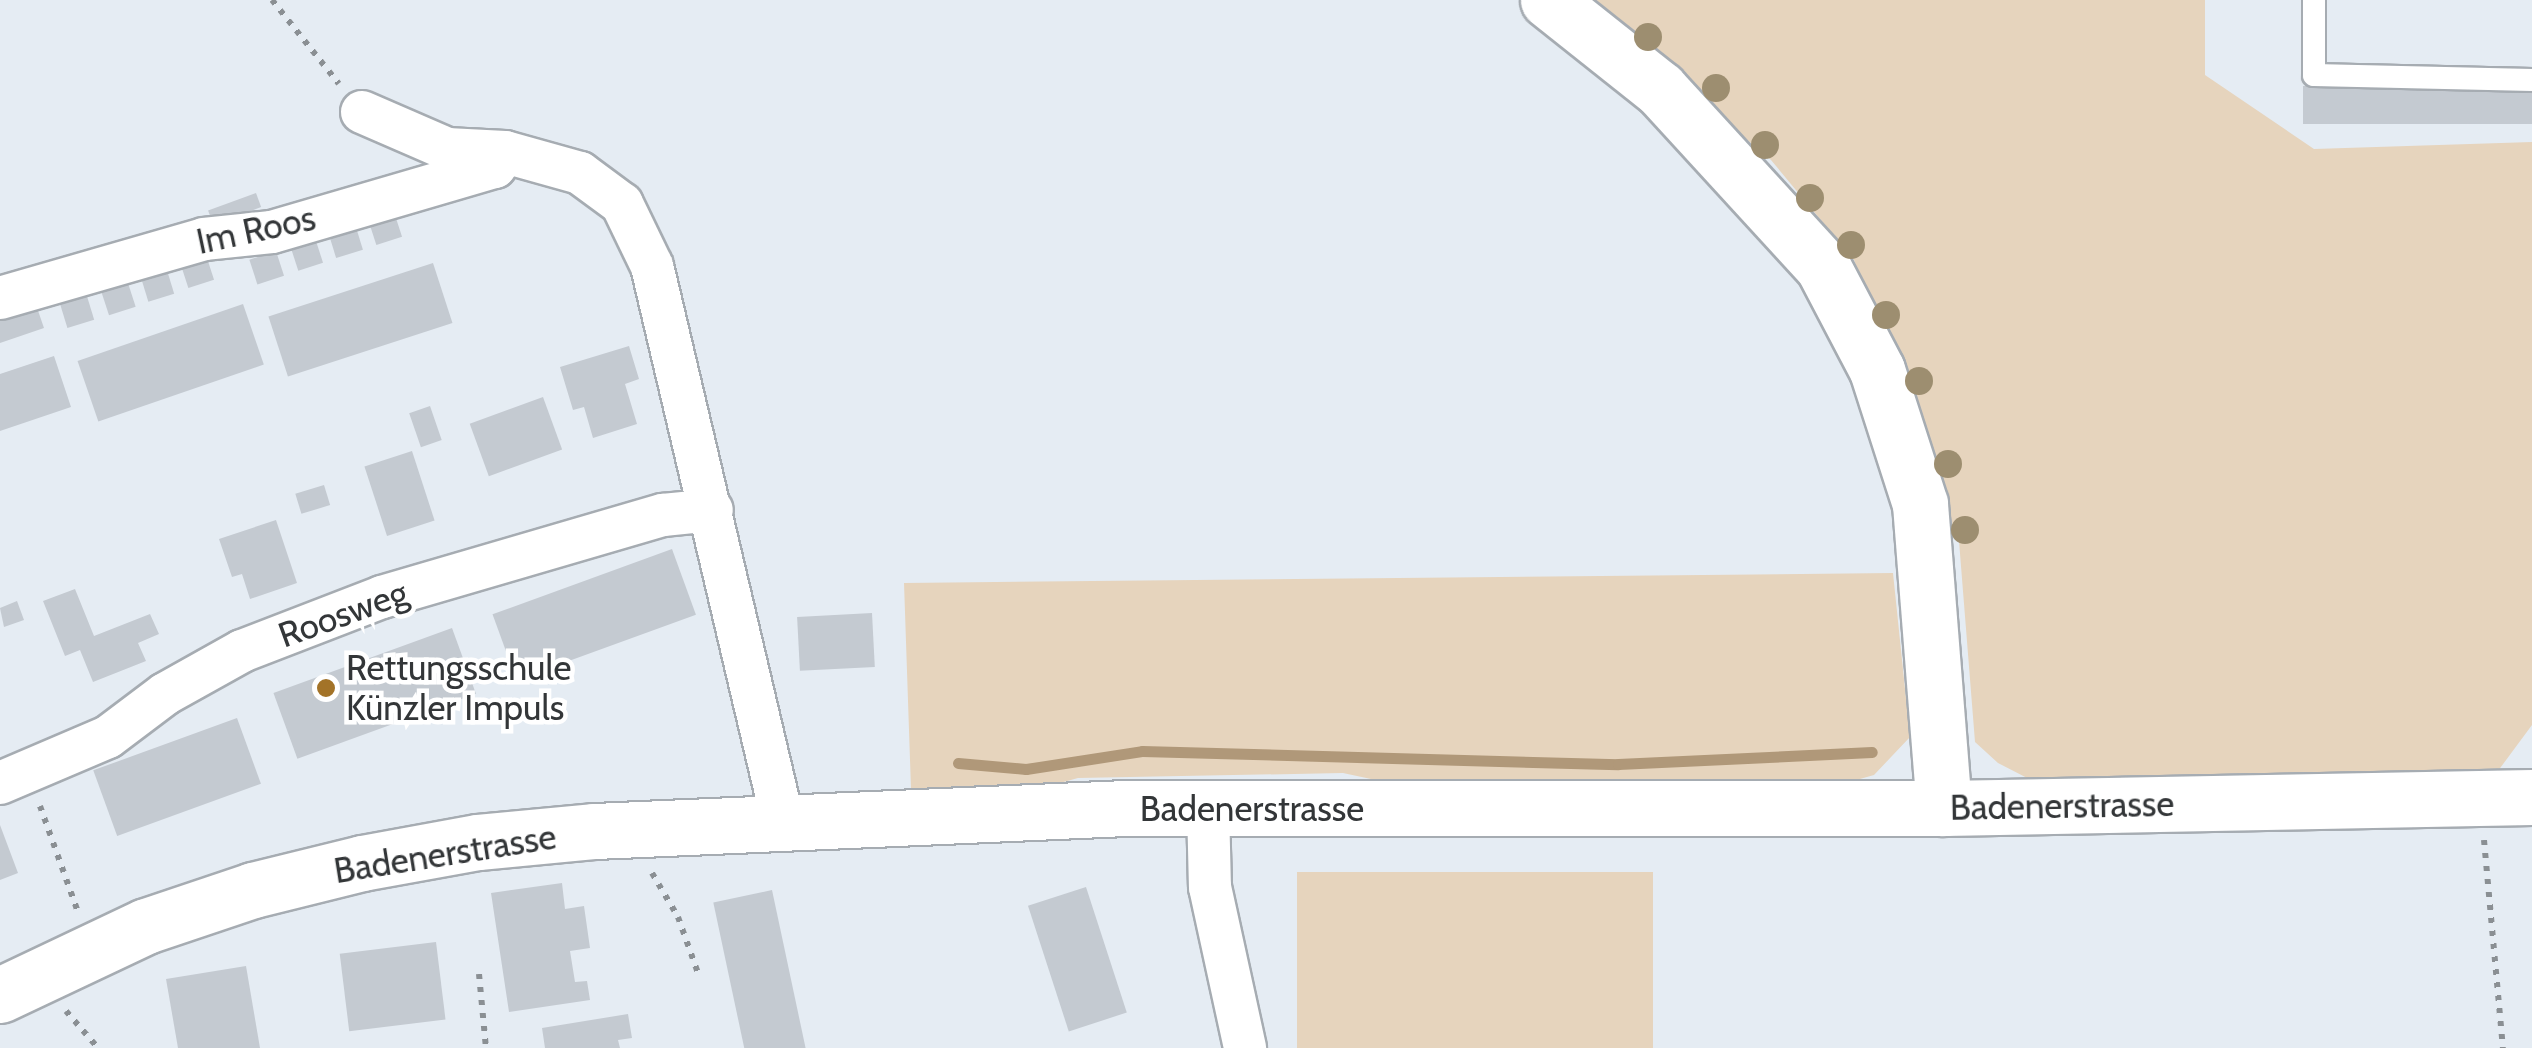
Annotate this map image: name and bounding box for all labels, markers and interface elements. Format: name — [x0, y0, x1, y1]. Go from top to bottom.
street label: Im Roos — [193, 197, 319, 263]
street label: Roosweg — [273, 571, 413, 657]
place label: Rettungsschule Künzler Impuls — [346, 647, 571, 729]
marker: Rettungsschule Künzler Impuls — [315, 677, 337, 699]
street label: Badenerstrasse — [1949, 783, 2175, 829]
street label: Badenerstrasse — [1140, 788, 1364, 830]
street label: Badenerstrasse — [331, 816, 559, 892]

